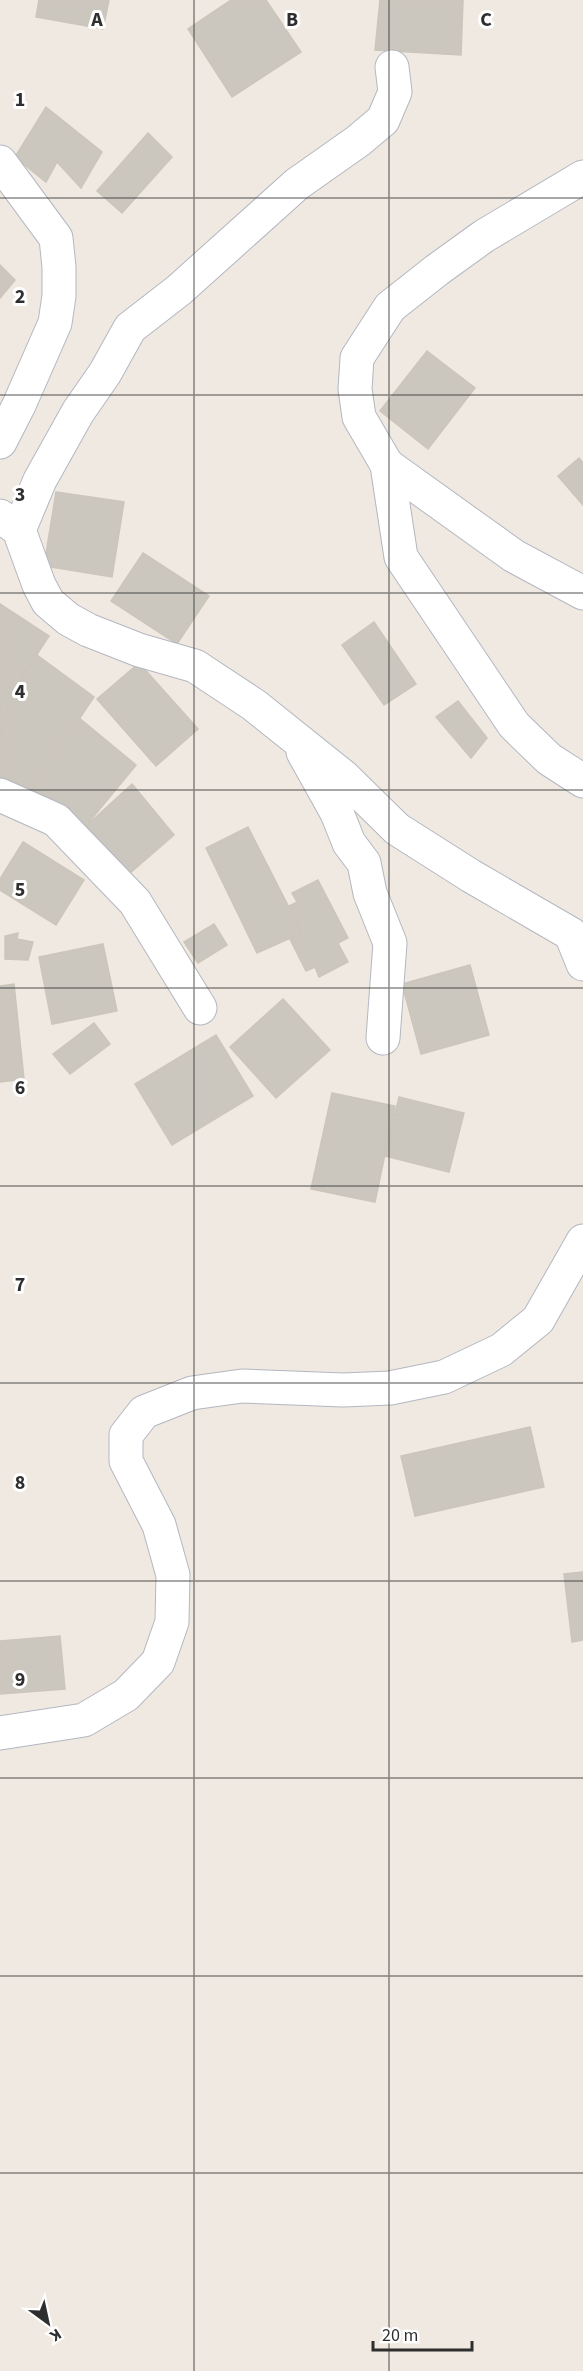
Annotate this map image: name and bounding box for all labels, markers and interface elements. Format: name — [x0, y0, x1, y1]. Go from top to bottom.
text: A — [90, 6, 103, 34]
text: B — [286, 6, 298, 34]
text: C — [480, 6, 492, 34]
text: 1 — [15, 86, 25, 114]
text: 2 — [15, 283, 25, 311]
text: 3 — [15, 481, 25, 509]
text: 4 — [15, 678, 26, 706]
text: 5 — [15, 876, 25, 904]
text: 6 — [15, 1074, 25, 1102]
text: 7 — [15, 1271, 25, 1299]
text: 8 — [15, 1469, 25, 1497]
text: 9 — [15, 1666, 25, 1694]
north arrow — [18, 2293, 78, 2353]
scale bar — [373, 2314, 472, 2352]
text: K — [45, 2323, 66, 2347]
text: 20 m — [382, 2323, 418, 2348]

